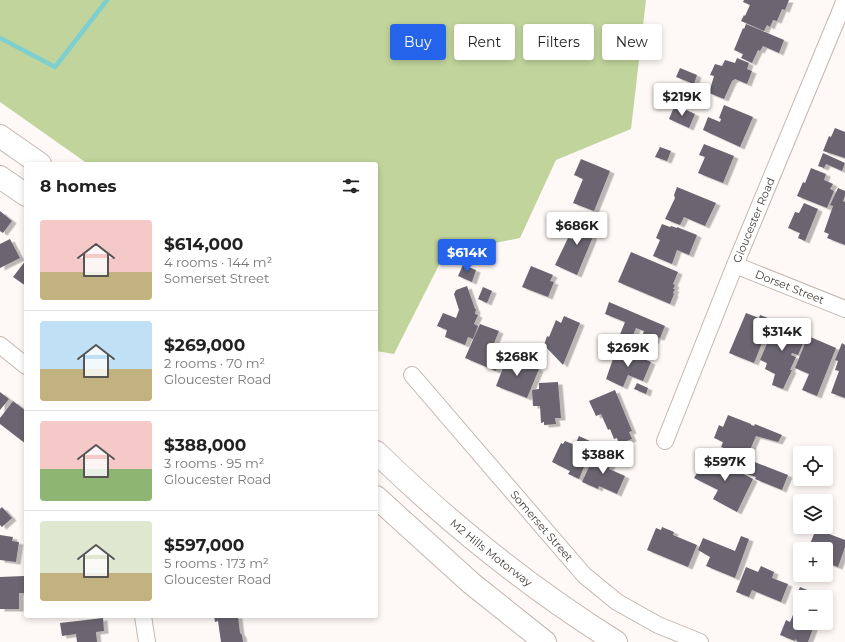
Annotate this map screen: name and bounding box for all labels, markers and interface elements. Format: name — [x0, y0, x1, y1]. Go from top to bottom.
chip: Buy — [390, 24, 446, 60]
chip: Rent — [454, 24, 515, 60]
chip: Filters — [523, 24, 594, 60]
chip: New — [602, 24, 662, 60]
pin: $219K — [654, 83, 710, 117]
text: $219K — [663, 88, 701, 104]
icon: filters — [340, 175, 362, 197]
street label: Gloucester Road — [730, 175, 778, 265]
text: 8 homes — [40, 176, 117, 196]
pin: $686K — [549, 212, 605, 246]
text: $686K — [555, 217, 599, 233]
text: $614,000 — [164, 234, 243, 254]
icon: home — [72, 236, 120, 284]
pin: $614K — [439, 239, 495, 273]
text: $614K — [447, 244, 487, 260]
text: 4 rooms · 144 m² — [164, 254, 272, 270]
street label: Dorset Street — [753, 267, 827, 307]
text: Somerset Street — [164, 270, 269, 286]
pin: $314K — [754, 318, 810, 352]
text: $314K — [762, 323, 802, 339]
pin: $269K — [600, 334, 656, 368]
text: $269,000 — [164, 335, 245, 355]
icon: home — [72, 337, 120, 385]
text: $269K — [607, 339, 649, 355]
pin: $268K — [489, 343, 545, 377]
text: $268K — [496, 348, 538, 364]
text: 2 rooms · 70 m² — [164, 355, 265, 371]
text: Gloucester Road — [164, 371, 271, 387]
text: $388,000 — [164, 435, 246, 455]
icon: home — [72, 437, 120, 485]
pin: $388K — [575, 441, 631, 475]
text: $388K — [582, 446, 624, 462]
map controls — [793, 446, 833, 630]
button: locate — [793, 446, 833, 486]
pin: $597K — [697, 448, 753, 482]
text: $597K — [704, 453, 746, 469]
text: 3 rooms · 95 m² — [164, 455, 264, 471]
text: Gloucester Road — [164, 471, 271, 487]
street label: Somerset Street — [507, 488, 576, 565]
button: layers — [793, 494, 833, 534]
street label: M2 Hills Motorway — [447, 516, 535, 589]
text: $597,000 — [164, 535, 244, 555]
icon: home — [72, 537, 120, 585]
button: + — [793, 542, 833, 582]
text: 5 rooms · 173 m² — [164, 555, 269, 571]
text: Gloucester Road — [164, 571, 271, 587]
button: − — [793, 590, 833, 630]

